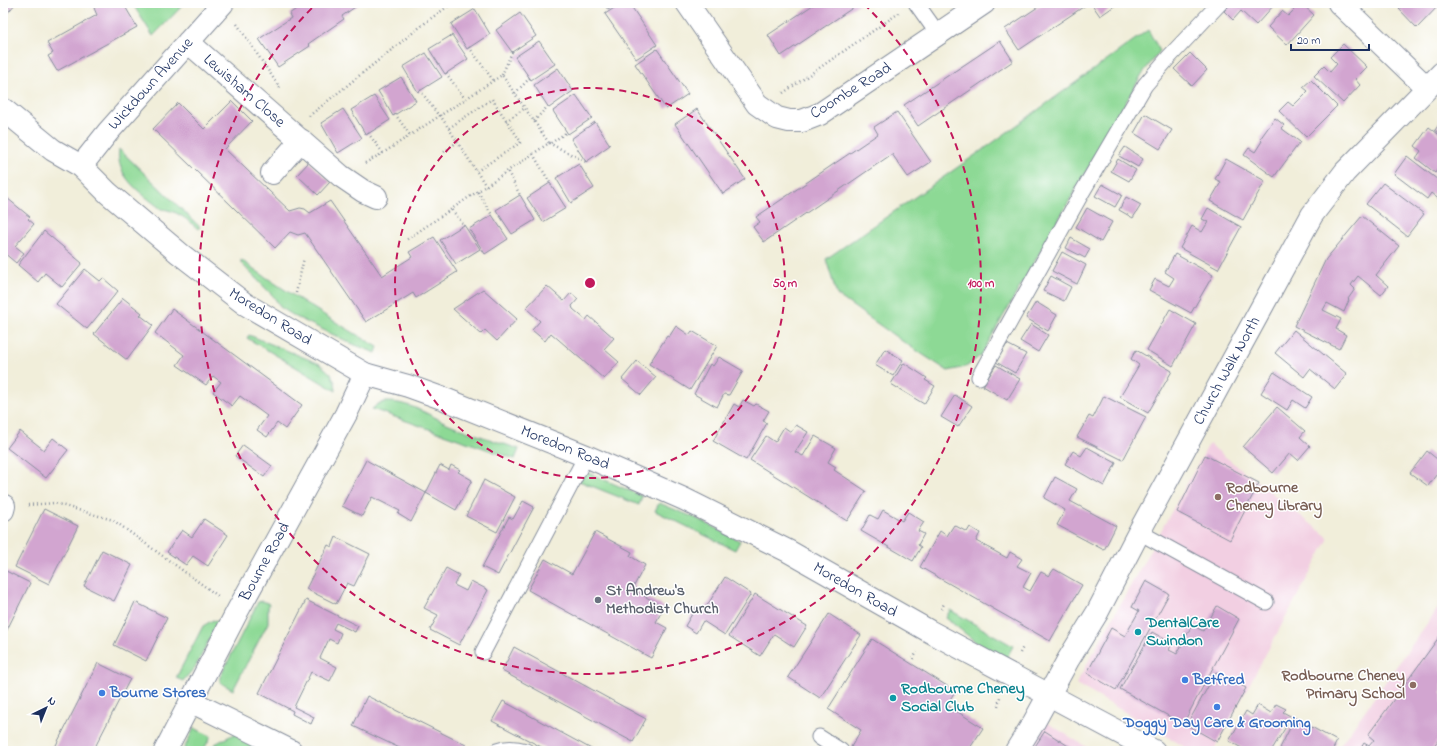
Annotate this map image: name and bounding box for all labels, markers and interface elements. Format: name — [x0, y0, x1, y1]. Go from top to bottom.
scale bar — [1291, 26, 1369, 52]
street label: Wickdown Avenue — [103, 32, 200, 136]
text: 20 m — [1297, 32, 1320, 50]
street label: Lewisham Close — [197, 48, 291, 134]
street label: Coombe Road — [806, 56, 896, 126]
text: 50 m — [773, 275, 798, 293]
text: 100 m — [968, 275, 995, 293]
centre of rings — [583, 276, 597, 290]
street label: Moredon Road — [224, 282, 316, 352]
street label: Church Walk North — [1187, 312, 1267, 430]
street label: Moredon Road — [517, 419, 613, 477]
place label: Rodbourne Cheney Library — [1225, 476, 1322, 519]
marker: Rodbourne Cheney Library — [1213, 492, 1223, 502]
street label: Bourne Road — [233, 518, 297, 607]
street label: Moredon Road — [808, 556, 902, 624]
place label: St Andrew's Methodist Church — [606, 579, 719, 621]
marker: St Andrew's Methodist Church — [593, 595, 603, 605]
place label: DentalCare Swindon — [1145, 611, 1220, 653]
marker: DentalCare Swindon — [1133, 627, 1143, 637]
place label: Rodbourne Cheney Primary School — [1280, 664, 1405, 707]
place label: Betfred — [1192, 668, 1244, 692]
marker: Betfred — [1180, 675, 1190, 685]
place label: Rodbourne Cheney Social Club — [900, 677, 1025, 719]
marker: Rodbourne Cheney Primary School — [1408, 680, 1418, 690]
place label: Bourne Stores — [109, 681, 206, 705]
north arrow — [26, 688, 66, 728]
marker: Bourne Stores — [97, 688, 107, 698]
text: N — [44, 693, 60, 710]
marker: Rodbourne Cheney Social Club — [888, 693, 898, 703]
marker: Doggy Day Care & Grooming — [1212, 702, 1222, 712]
place label: Doggy Day Care & Grooming — [1122, 711, 1311, 736]

